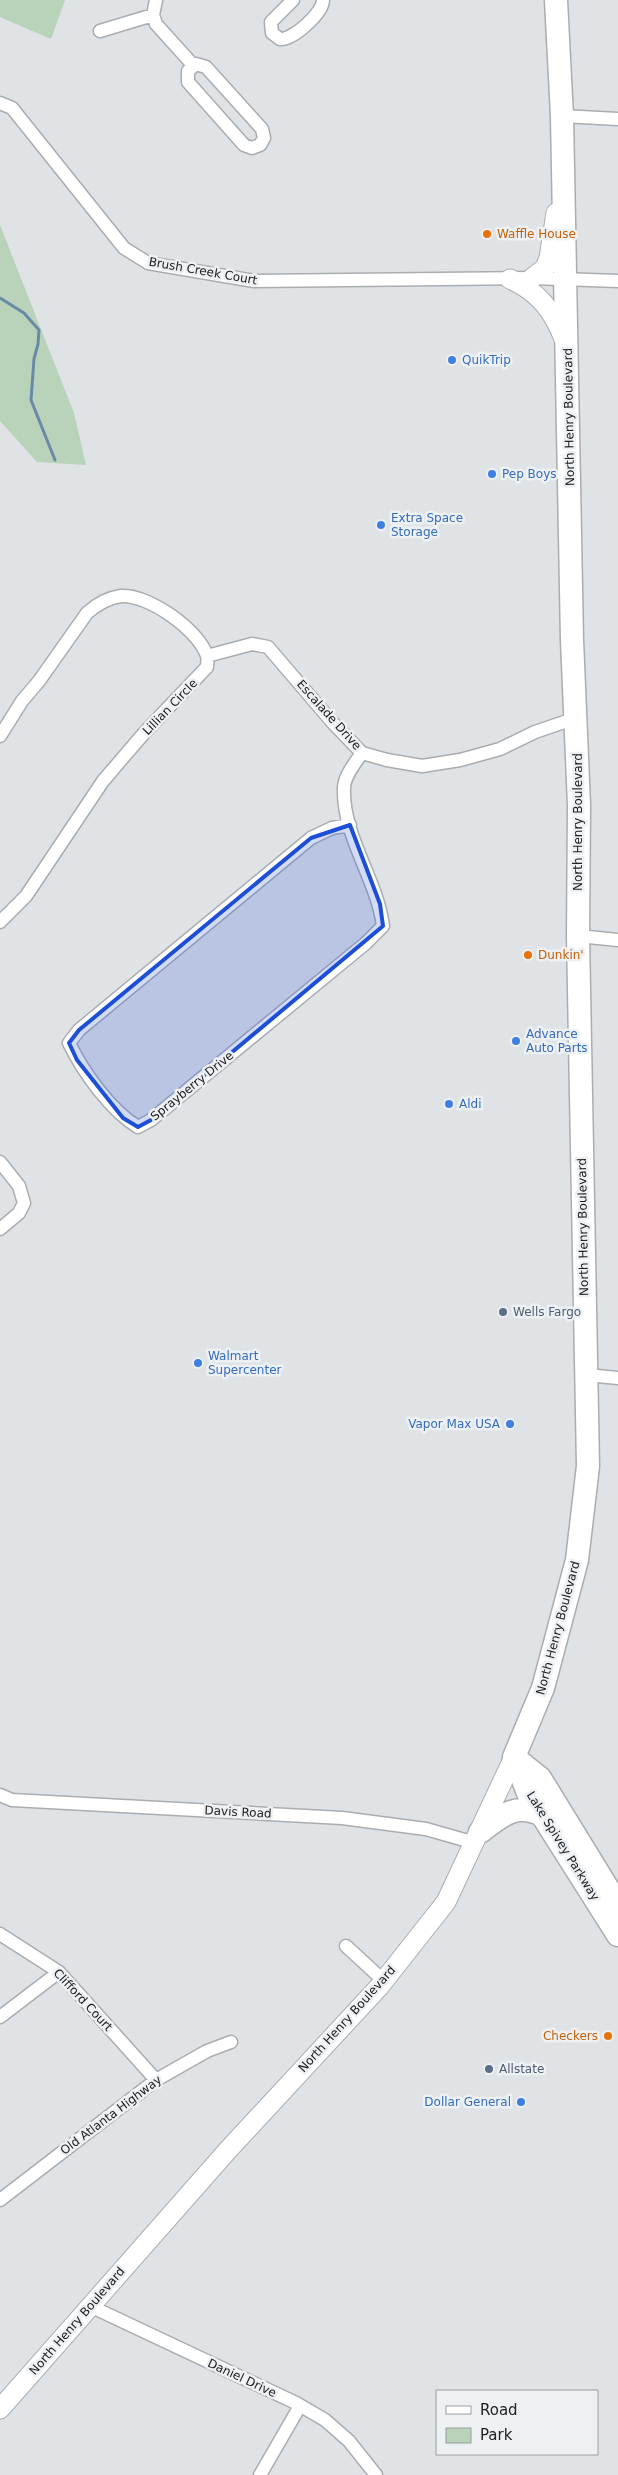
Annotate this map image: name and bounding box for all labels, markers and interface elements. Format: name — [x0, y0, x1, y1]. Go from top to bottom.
place label: Waffle House — [497, 227, 576, 241]
marker: Waffle House — [481, 228, 493, 240]
street label: Brush Creek Court — [148, 255, 259, 287]
street label: North Henry Boulevard — [561, 348, 577, 486]
place label: QuikTrip — [462, 353, 511, 367]
marker: QuikTrip — [446, 354, 458, 366]
place label: Pep Boys — [502, 467, 557, 481]
marker: Pep Boys — [486, 468, 498, 480]
place label: Extra Space Storage — [391, 511, 463, 539]
marker: Extra Space Storage — [375, 519, 387, 531]
street label: Lillian Circle — [140, 676, 200, 738]
street label: Escalade Drive — [294, 677, 364, 753]
street label: North Henry Boulevard — [571, 753, 585, 891]
place label: Dunkin' — [538, 948, 584, 962]
marker: Dunkin' — [522, 949, 534, 961]
place label: Advance Auto Parts — [526, 1027, 588, 1055]
marker: Advance Auto Parts — [510, 1035, 522, 1047]
street label: Sprayberry Drive — [148, 1048, 236, 1124]
place label: Aldi — [459, 1097, 482, 1111]
marker: Aldi — [443, 1098, 455, 1110]
street label: North Henry Boulevard — [575, 1158, 591, 1296]
place label: Wells Fargo — [513, 1305, 581, 1319]
marker: Wells Fargo — [497, 1306, 509, 1318]
place label: Walmart Supercenter — [208, 1349, 282, 1377]
marker: Walmart Supercenter — [192, 1357, 204, 1369]
place label: Vapor Max USA — [408, 1417, 501, 1431]
marker: Vapor Max USA — [504, 1418, 516, 1430]
street label: North Henry Boulevard — [533, 1560, 583, 1696]
street label: Lake Spivey Parkway — [524, 1789, 602, 1903]
street label: Davis Road — [204, 1803, 272, 1821]
street label: North Henry Boulevard — [296, 1963, 398, 2075]
street label: Clifford Court — [51, 1966, 116, 2034]
place label: Checkers — [543, 2029, 598, 2043]
marker: Checkers — [602, 2030, 614, 2042]
place label: Allstate — [499, 2062, 544, 2076]
marker: Allstate — [483, 2063, 495, 2075]
street label: Old Atlanta Highway — [58, 2072, 164, 2158]
place label: Dollar General — [424, 2095, 511, 2109]
marker: Dollar General — [515, 2096, 527, 2108]
street label: North Henry Boulevard — [26, 2264, 128, 2378]
street label: Daniel Drive — [205, 2356, 279, 2400]
legend — [436, 2390, 598, 2455]
text: Road — [480, 2401, 518, 2419]
text: Park — [480, 2426, 513, 2444]

